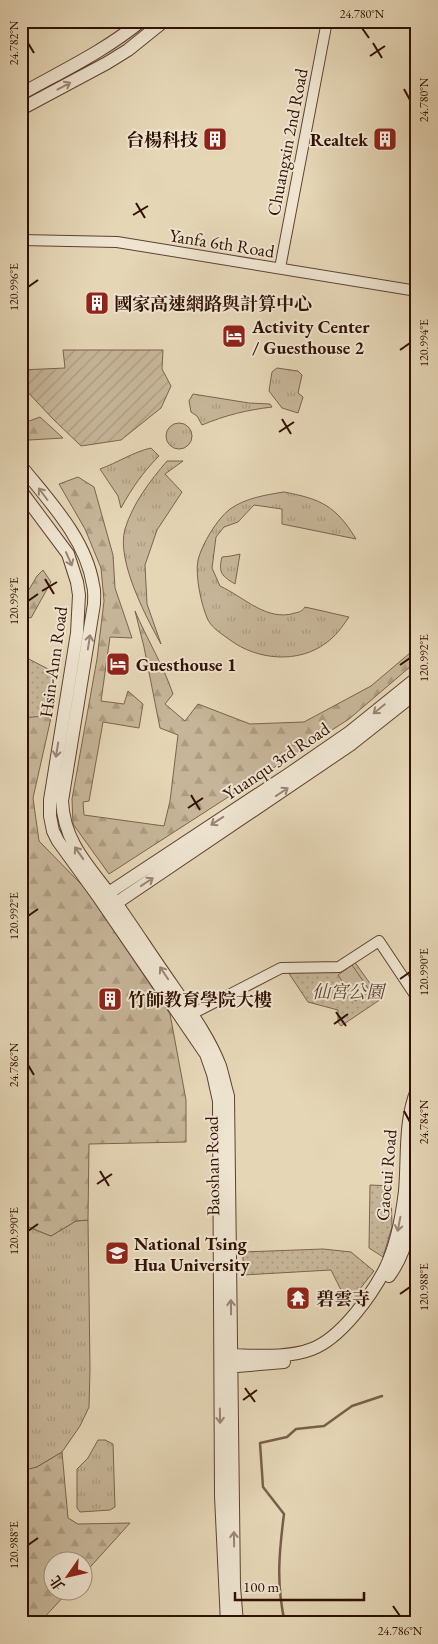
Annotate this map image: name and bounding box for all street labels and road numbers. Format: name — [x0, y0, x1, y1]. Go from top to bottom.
street label: Chuangxin 2nd Road — [261, 65, 313, 218]
street label: Yanfa 6th Road — [168, 223, 277, 263]
street label: Hsin-Ann Road — [34, 604, 72, 719]
street label: Yuanqu 3rd Road — [218, 716, 335, 805]
street label: Baoshan Road — [200, 1115, 224, 1216]
street label: Gaocui Road — [371, 1127, 402, 1222]

